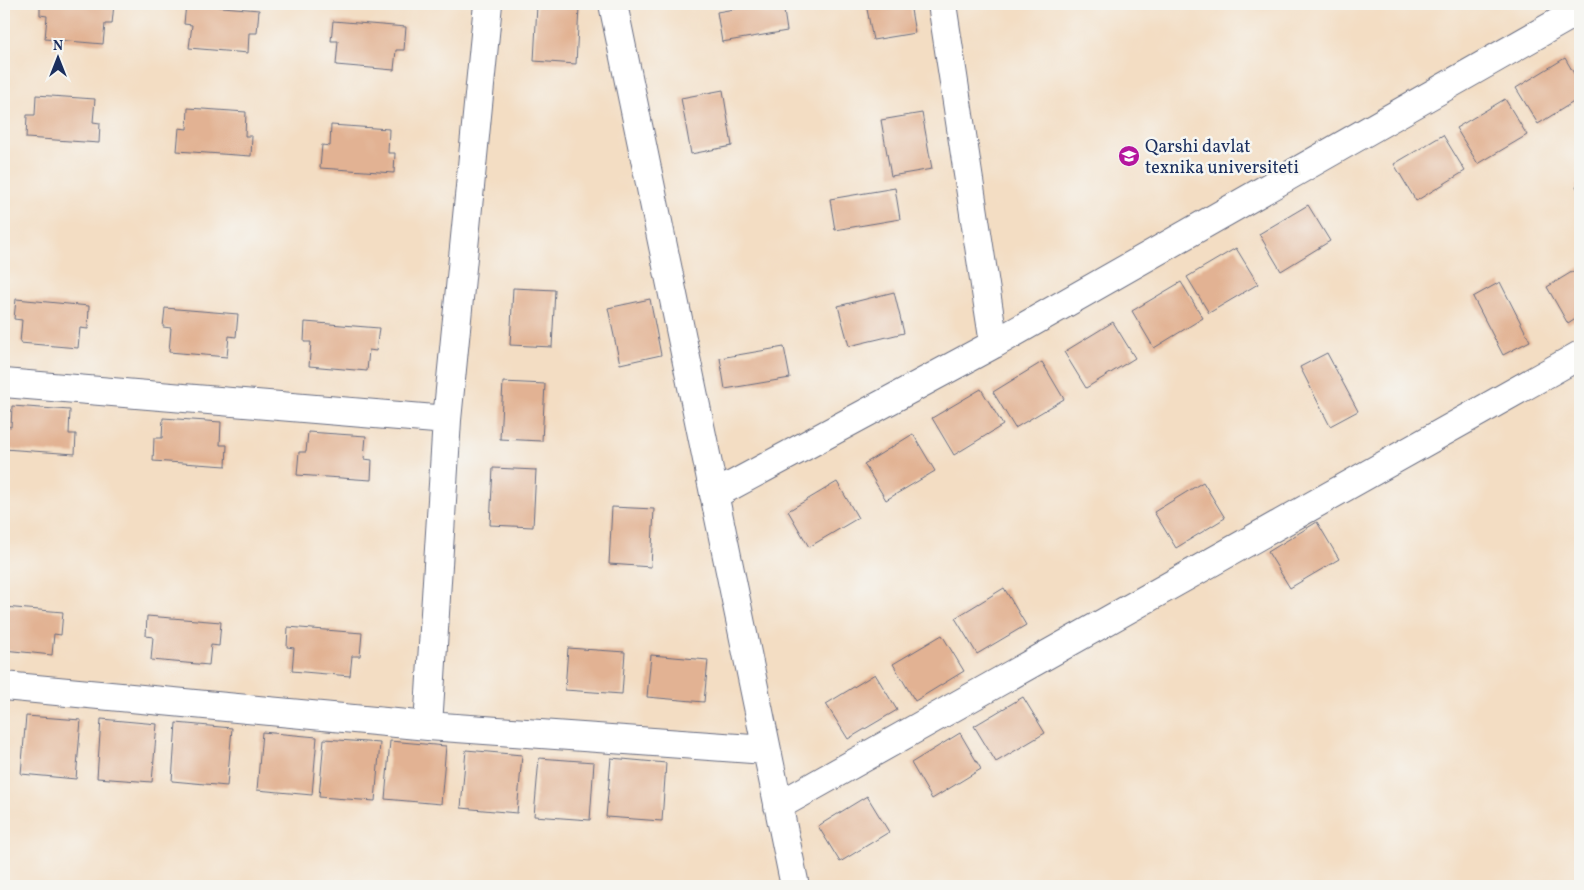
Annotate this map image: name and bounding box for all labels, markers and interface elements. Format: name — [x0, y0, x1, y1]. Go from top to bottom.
north arrow — [32, 32, 82, 82]
text: N — [53, 37, 63, 56]
place label: Qarshi davlat texnika universiteti — [1145, 135, 1299, 181]
school or university icon: Qarshi davlat texnika universiteti — [1117, 144, 1141, 168]

